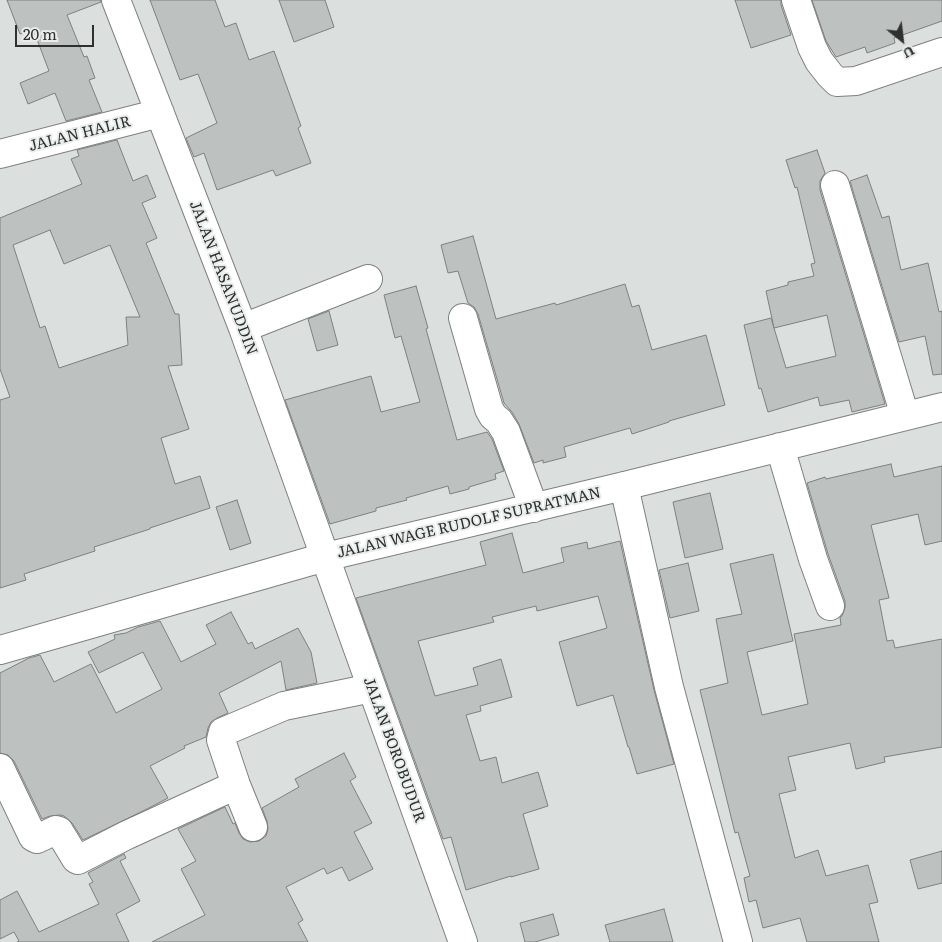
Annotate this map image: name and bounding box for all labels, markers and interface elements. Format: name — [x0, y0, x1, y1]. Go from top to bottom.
scale bar — [18, 15, 96, 47]
north arrow — [877, 15, 927, 65]
text: 20 m — [23, 22, 57, 45]
text: U — [900, 42, 919, 65]
street label: JALAN HALIR — [27, 113, 133, 155]
street label: JALAN HASANUDDIN — [185, 198, 261, 358]
street label: JALAN WAGE RUDOLF SUPRATMAN — [335, 484, 603, 562]
street label: JALAN BOROBUDUR — [359, 675, 429, 825]

